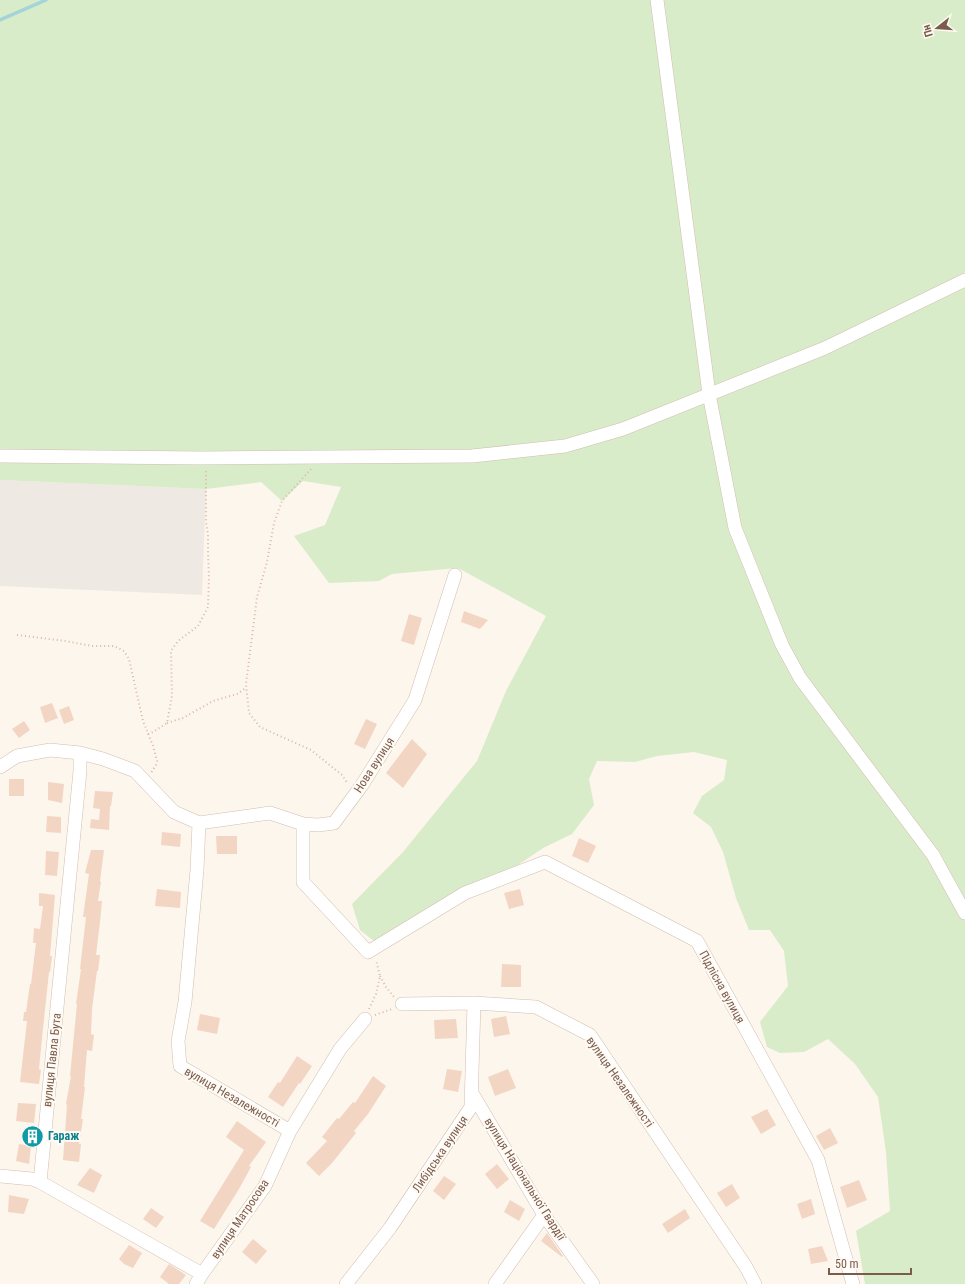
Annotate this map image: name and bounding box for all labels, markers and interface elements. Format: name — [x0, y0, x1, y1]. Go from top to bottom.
north arrow — [917, 8, 957, 48]
text: Пн — [920, 23, 936, 39]
street label: Нова вулиця — [351, 735, 397, 795]
street label: Підлісна вулиця — [696, 948, 748, 1026]
street label: вулиця Павла Бута — [40, 1012, 64, 1108]
street label: вулиця Незалежності — [583, 1034, 657, 1130]
street label: вулиця Незалежності — [182, 1064, 282, 1130]
street label: Либідська вулиця — [409, 1113, 471, 1195]
street label: вулиця Національної Гвардії — [481, 1115, 569, 1244]
building icon: Гараж — [19, 1123, 45, 1149]
place label: Гараж — [48, 1129, 79, 1143]
street label: вулиця Матросова — [208, 1176, 272, 1261]
scale bar — [829, 1250, 911, 1276]
text: 50 m — [835, 1257, 859, 1271]

